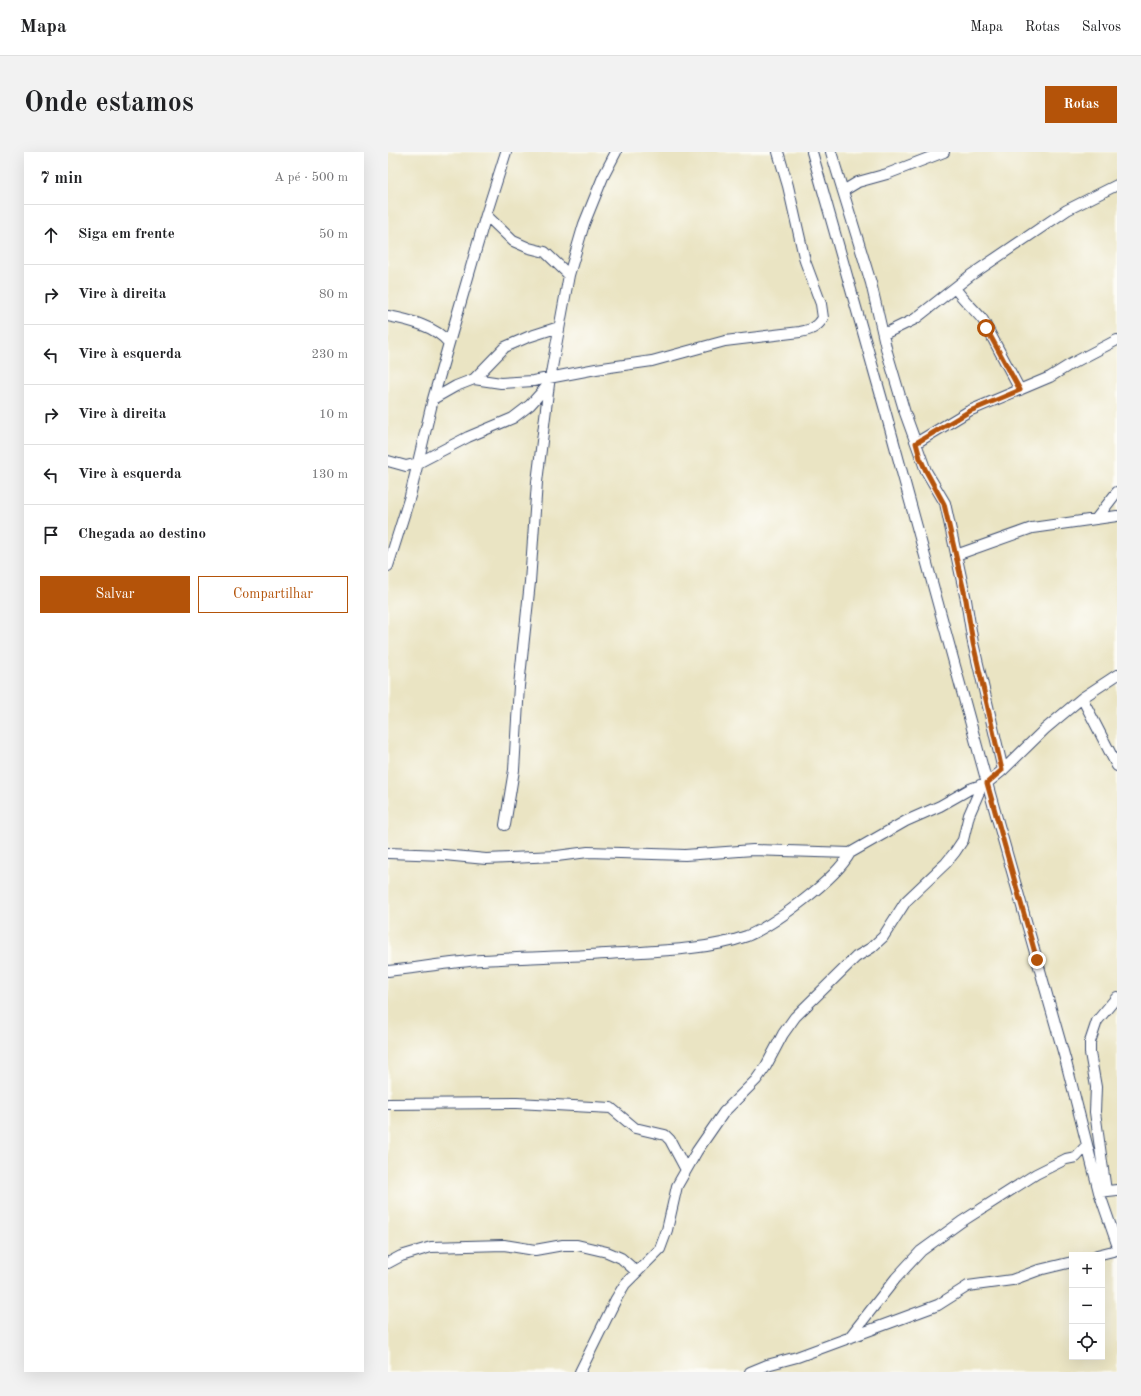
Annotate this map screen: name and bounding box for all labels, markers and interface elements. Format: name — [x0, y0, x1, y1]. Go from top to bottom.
text: Mapa — [20, 18, 67, 37]
text: Mapa — [970, 20, 1003, 34]
text: Rotas — [1025, 20, 1060, 34]
text: Salvos — [1082, 20, 1121, 34]
button: Rotas — [1045, 86, 1117, 123]
text: Onde estamos — [24, 90, 194, 118]
text: 7 min — [40, 170, 83, 187]
text: A pé · 500 m — [274, 171, 348, 184]
icon: ahead — [40, 224, 62, 246]
text: Siga em frente — [78, 227, 175, 242]
text: 50 m — [319, 228, 348, 241]
icon: right — [40, 284, 62, 306]
text: Vire à direita — [78, 287, 166, 302]
text: 80 m — [319, 288, 348, 301]
route start — [977, 319, 995, 337]
icon: left — [40, 344, 62, 366]
text: Vire à esquerda — [78, 347, 182, 362]
text: 230 m — [311, 348, 348, 361]
icon: right — [40, 404, 62, 426]
text: Vire à direita — [78, 407, 166, 422]
text: 10 m — [319, 408, 348, 421]
icon: left — [40, 464, 62, 486]
text: Vire à esquerda — [78, 467, 182, 482]
text: 130 m — [311, 468, 348, 481]
icon: arrive — [40, 524, 62, 546]
text: Chegada ao destino — [78, 527, 206, 542]
button: Salvar — [40, 576, 190, 613]
button: Compartilhar — [198, 576, 348, 613]
route end — [1028, 951, 1046, 969]
map controls — [1069, 1252, 1105, 1360]
button: + — [1069, 1252, 1105, 1288]
button: − — [1069, 1288, 1105, 1324]
button: locate — [1069, 1324, 1105, 1360]

